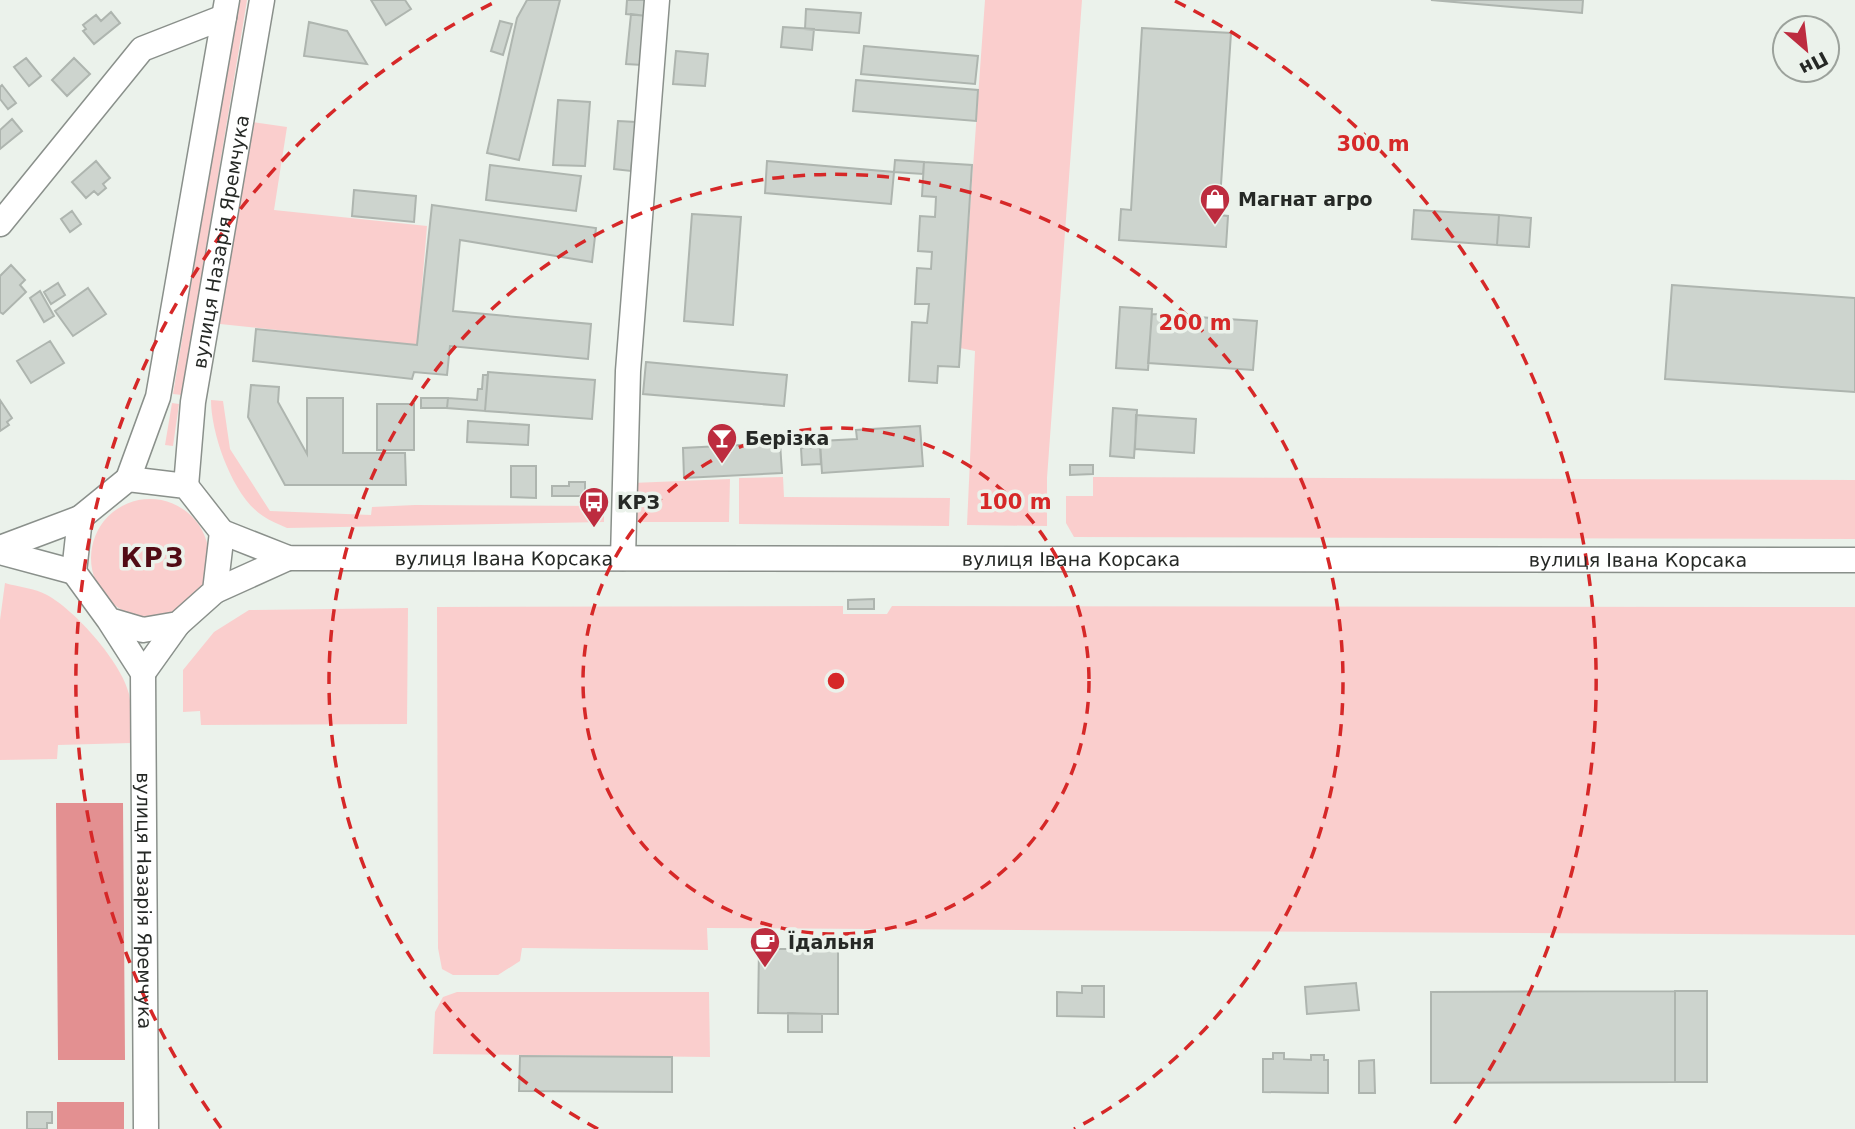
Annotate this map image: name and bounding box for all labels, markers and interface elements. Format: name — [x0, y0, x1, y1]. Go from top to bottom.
north arrow — [1771, 14, 1841, 84]
text: Пн — [1796, 47, 1832, 81]
street label: вулиця Назарія Яремчука — [188, 113, 253, 370]
text: 300 m — [1336, 132, 1410, 156]
shop icon: Магнат агро — [1198, 182, 1232, 226]
place label: Магнат агро — [1238, 188, 1373, 210]
text: 200 m — [1158, 311, 1232, 335]
bar icon: Берізка — [705, 421, 739, 465]
place label: Берізка — [745, 427, 829, 449]
bus stop icon: КРЗ — [577, 485, 611, 529]
text: 100 m — [978, 490, 1052, 514]
place label: КРЗ — [617, 491, 660, 513]
district label: КРЗ — [121, 543, 185, 573]
street label: вулиця Івана Корсака — [395, 547, 613, 569]
street label: вулиця Івана Корсака — [962, 548, 1180, 570]
street label: вулиця Івана Корсака — [1529, 549, 1747, 571]
centre of rings — [824, 669, 848, 693]
street label: вулиця Назарія Яремчука — [133, 772, 156, 1029]
cafe icon: Їдальня — [748, 925, 782, 969]
place label: Їдальня — [788, 930, 875, 953]

